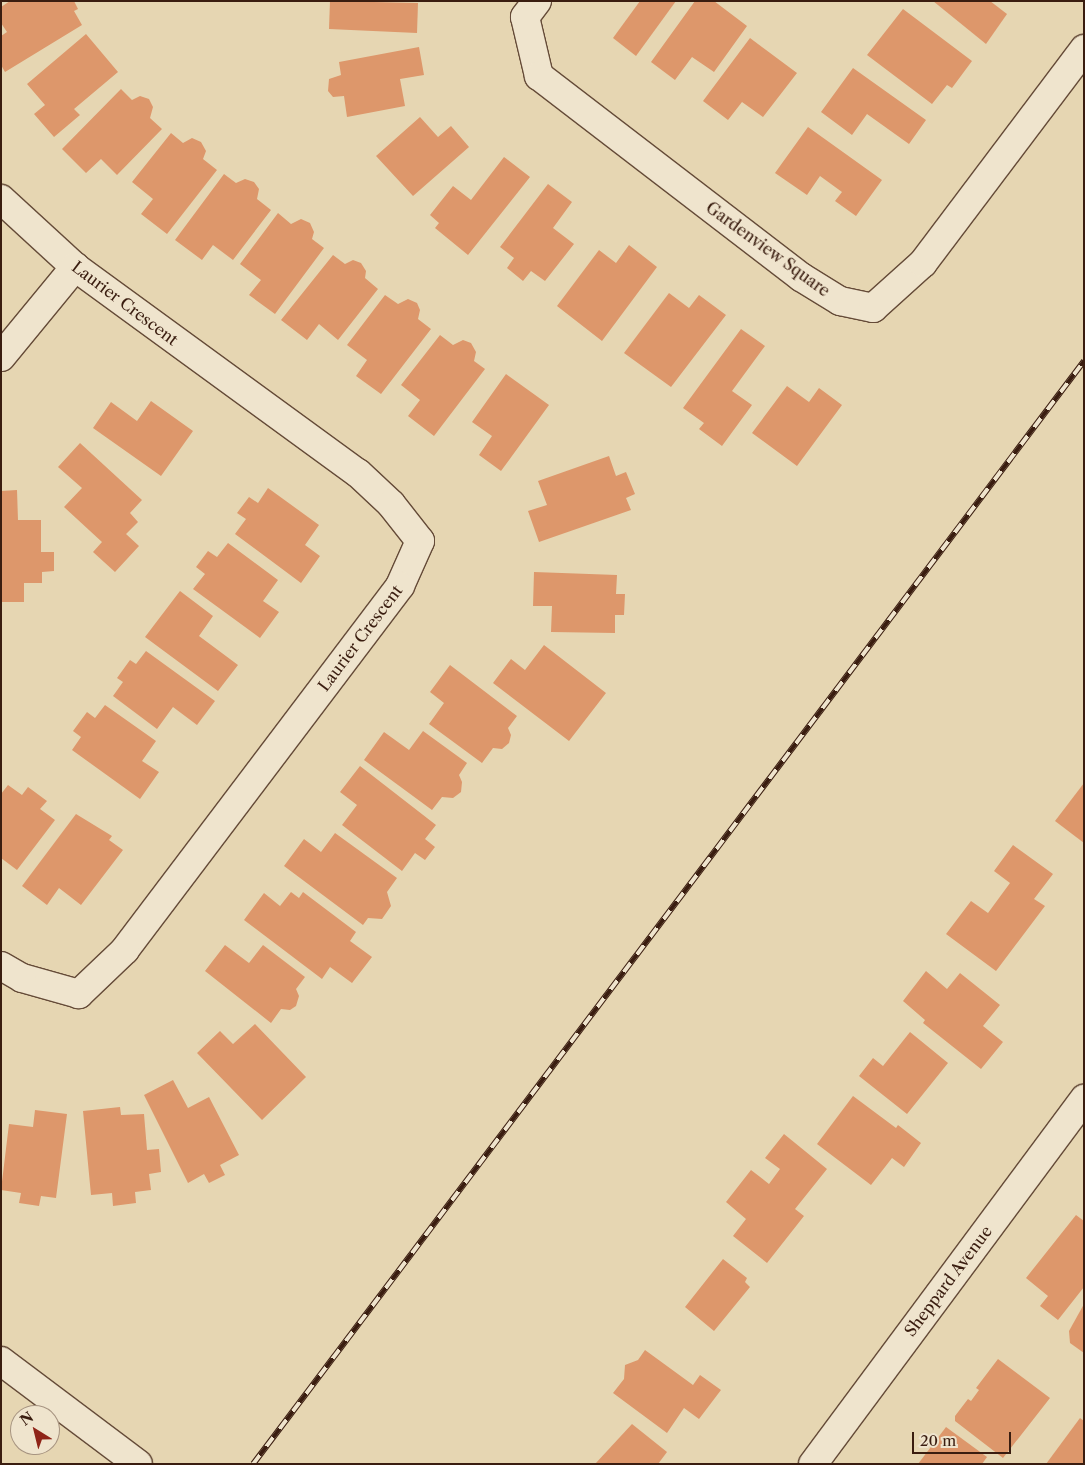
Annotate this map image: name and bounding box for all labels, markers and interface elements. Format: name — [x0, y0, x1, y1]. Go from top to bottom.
street label: Gardenview Square — [702, 197, 834, 301]
street label: Laurier Crescent — [68, 257, 182, 349]
street label: Laurier Crescent — [314, 581, 406, 695]
street label: Sheppard Avenue — [900, 1222, 996, 1340]
north arrow — [10, 1405, 60, 1455]
text: N — [17, 1408, 37, 1430]
scale bar — [915, 1422, 1014, 1454]
text: 20 m — [920, 1431, 956, 1450]

